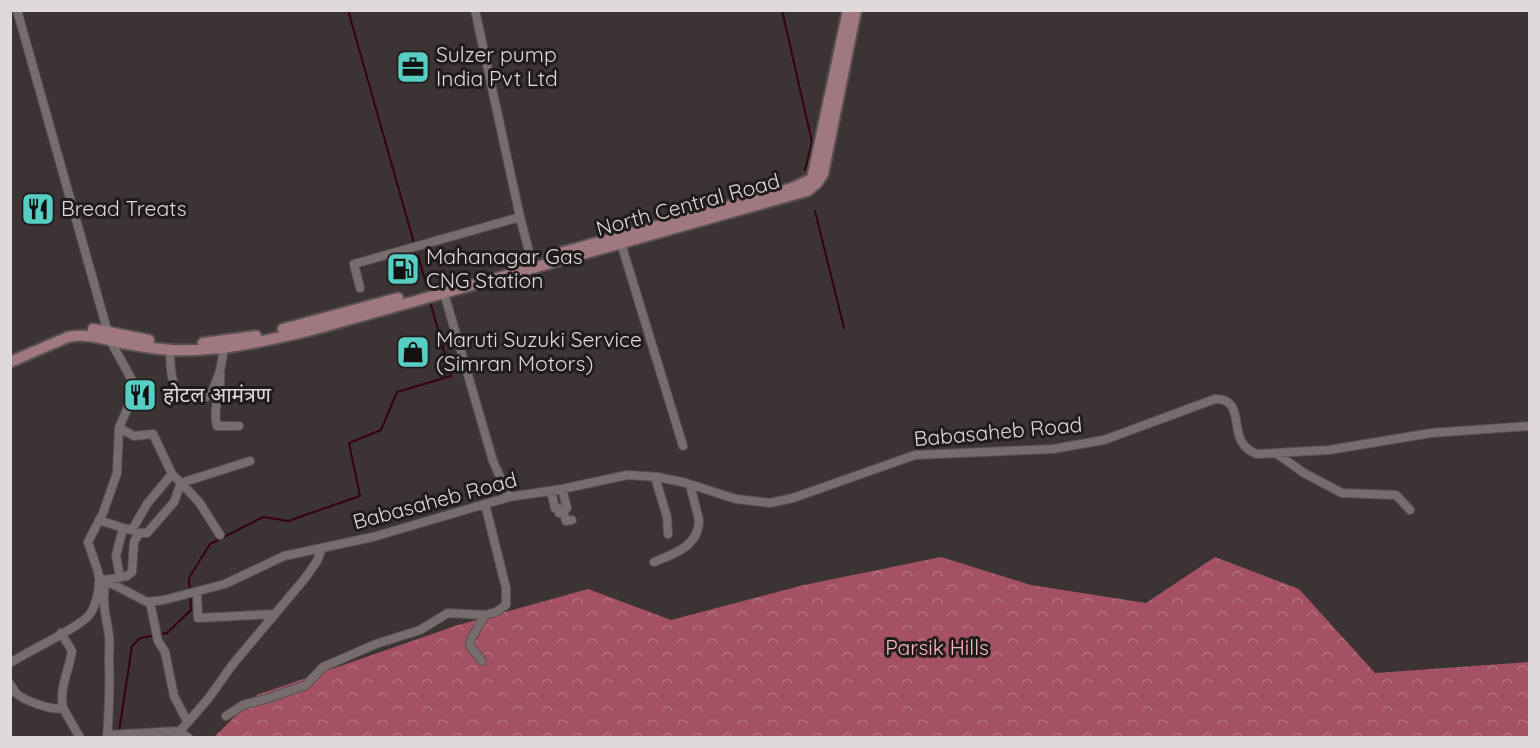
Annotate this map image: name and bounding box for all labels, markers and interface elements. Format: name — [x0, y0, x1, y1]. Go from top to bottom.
place label: Sulzer pump India Pvt Ltd — [436, 41, 558, 91]
office icon: Sulzer pump India Pvt Ltd — [395, 49, 431, 85]
street label: North Central Road — [593, 167, 782, 241]
restaurant icon: Bread Treats — [20, 191, 56, 227]
place label: Bread Treats — [61, 195, 187, 221]
place label: Mahanagar Gas CNG Station — [426, 243, 583, 293]
fuel station icon: Mahanagar Gas CNG Station — [385, 251, 421, 287]
place label: Maruti Suzuki Service (Simran Motors) — [436, 326, 642, 376]
shop icon: Maruti Suzuki Service (Simran Motors) — [395, 334, 431, 370]
restaurant icon: होटल आमंत्रण — [122, 377, 158, 413]
place label: होटल आमंत्रण — [163, 381, 272, 407]
street label: Babasaheb Road — [913, 411, 1083, 451]
street label: Babasaheb Road — [350, 466, 520, 534]
park label: Parsik Hills — [885, 634, 989, 660]

